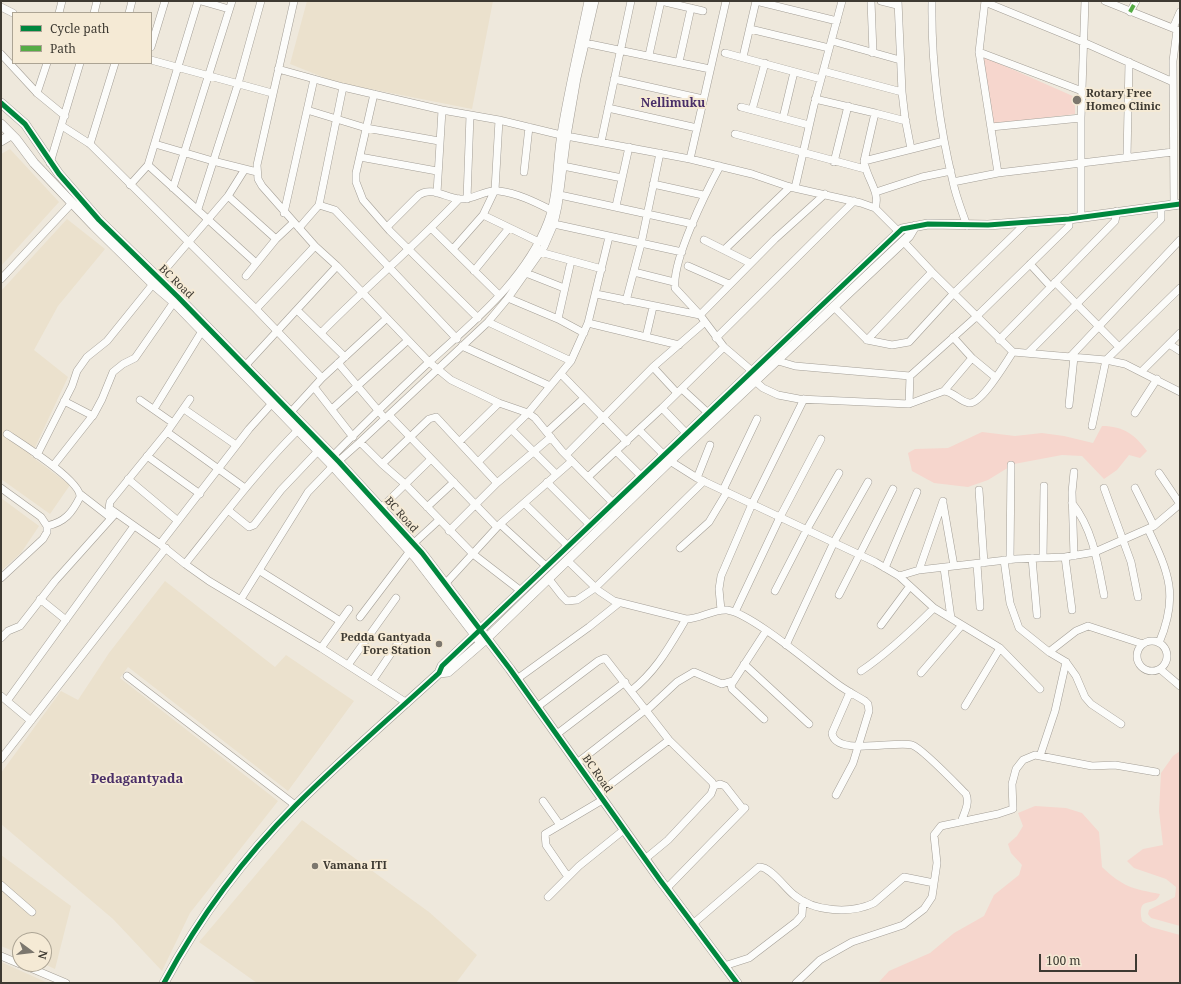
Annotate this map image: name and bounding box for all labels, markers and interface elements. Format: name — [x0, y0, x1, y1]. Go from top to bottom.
legend — [12, 12, 152, 64]
text: Cycle path — [50, 20, 109, 37]
text: Path — [50, 40, 76, 57]
place label: Rotary Free Homeo Clinic — [1086, 87, 1161, 113]
marker: Rotary Free Homeo Clinic — [1071, 94, 1083, 106]
district label: Nellimuku — [641, 97, 705, 111]
street label: BC Road — [156, 262, 196, 302]
street label: BC Road — [382, 494, 420, 536]
place label: Pedda Gantyada Fore Station — [340, 631, 431, 657]
marker: Pedda Gantyada Fore Station — [434, 639, 444, 649]
street label: BC Road — [579, 752, 615, 796]
district label: Pedagantyada — [91, 771, 183, 787]
place label: Vamana ITI — [323, 859, 387, 873]
marker: Vamana ITI — [310, 861, 320, 871]
north arrow — [12, 932, 52, 972]
scale bar — [1041, 946, 1139, 972]
text: N — [35, 949, 51, 961]
text: 100 m — [1046, 952, 1081, 969]

